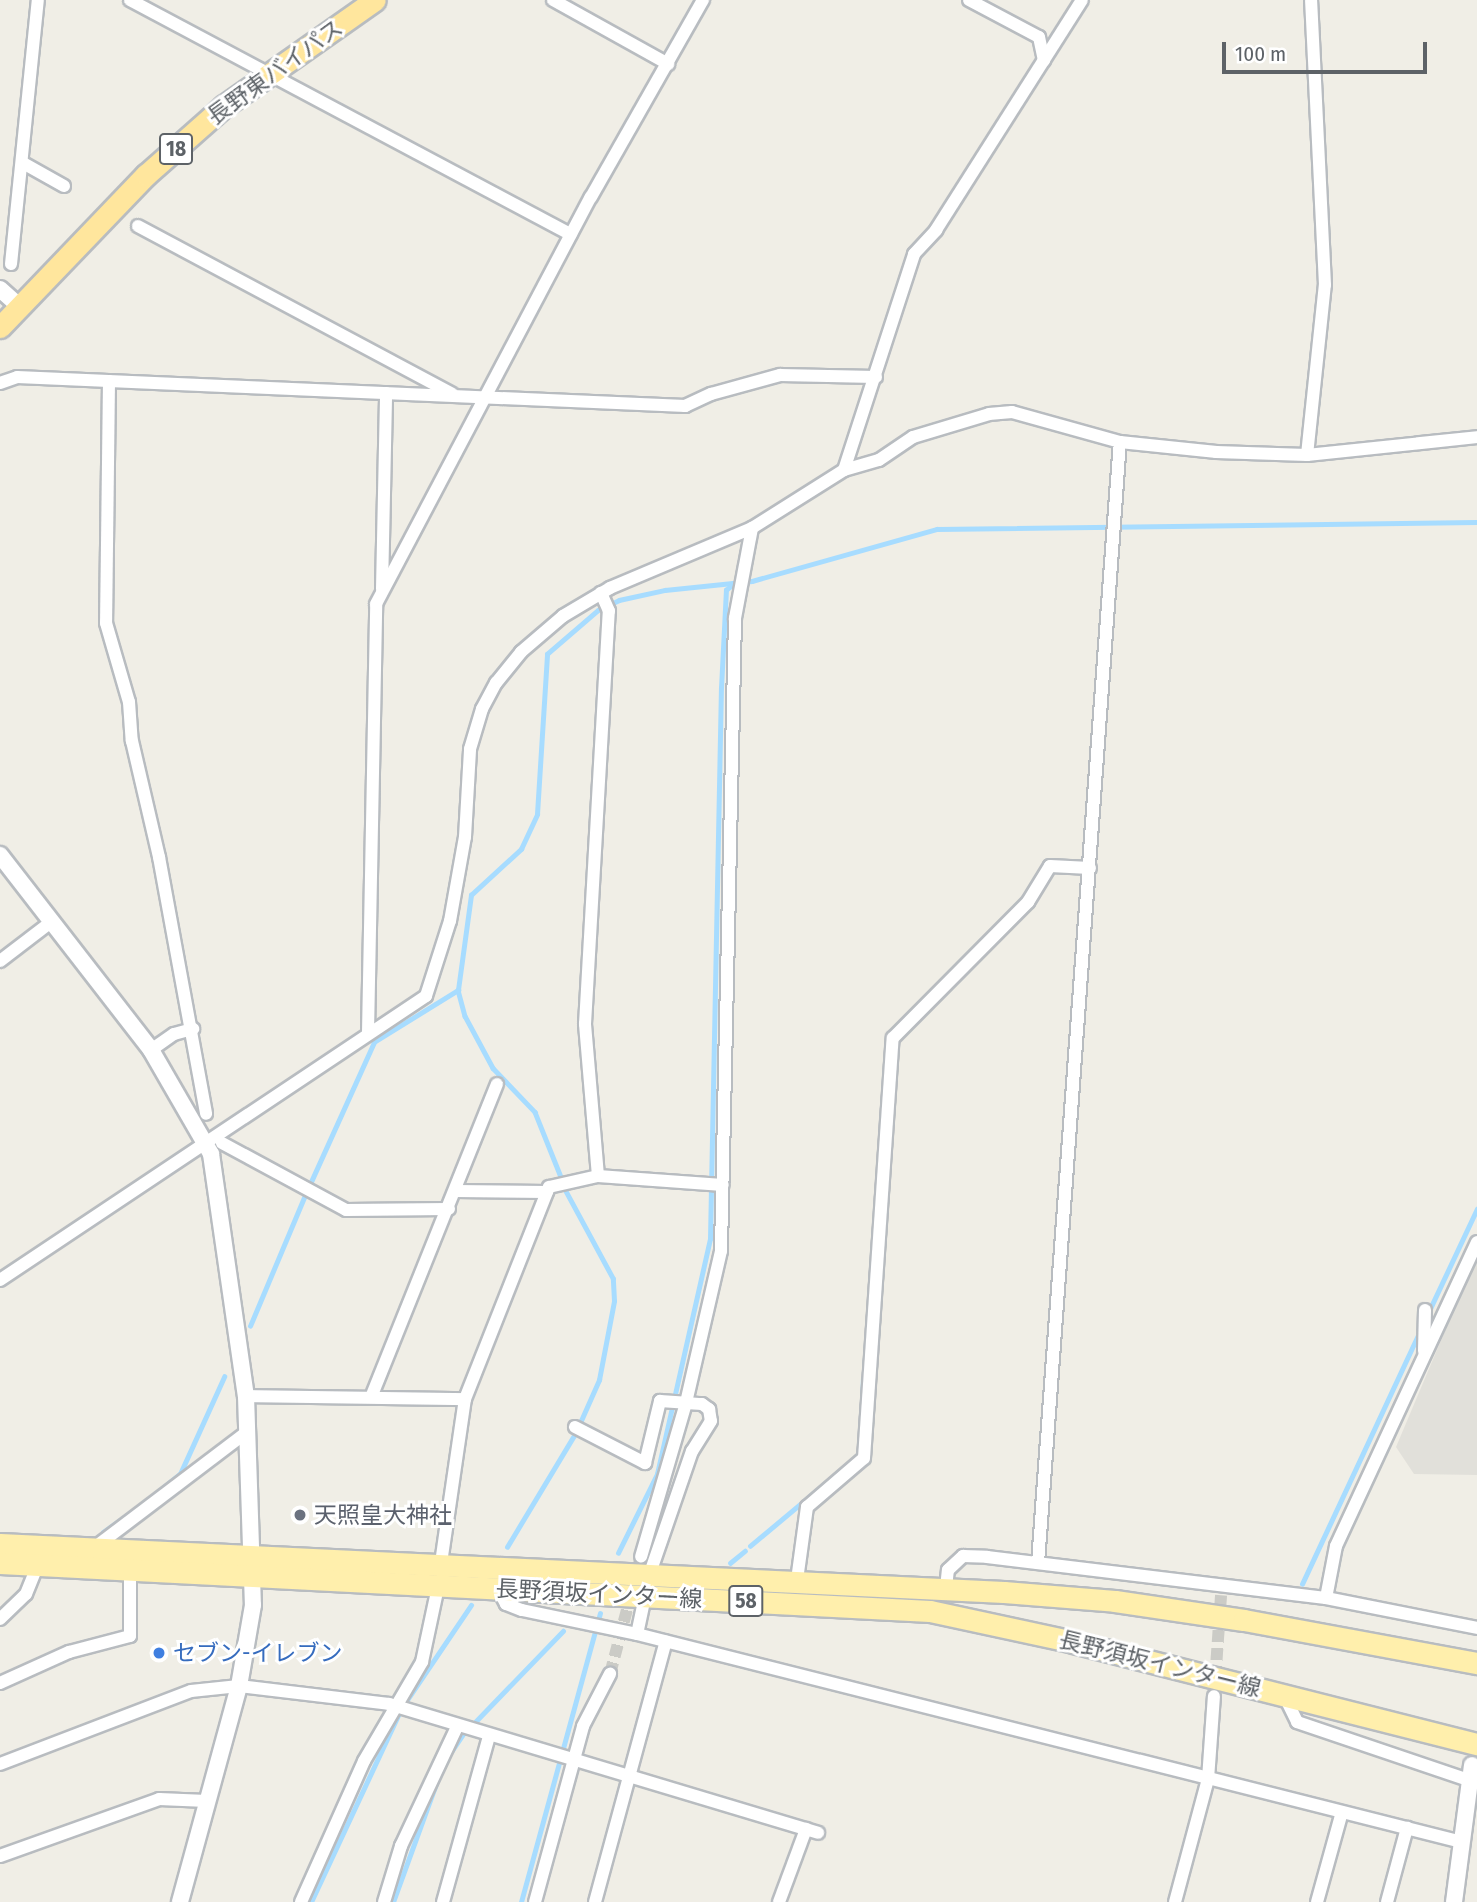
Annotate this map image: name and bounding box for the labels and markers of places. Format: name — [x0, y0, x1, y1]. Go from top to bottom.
place label: 天照皇大神社 — [314, 1501, 452, 1529]
marker: 天照皇大神社 — [292, 1507, 308, 1523]
place label: セブン-イレブン — [173, 1639, 342, 1667]
marker: セブン-イレブン — [151, 1645, 167, 1661]

